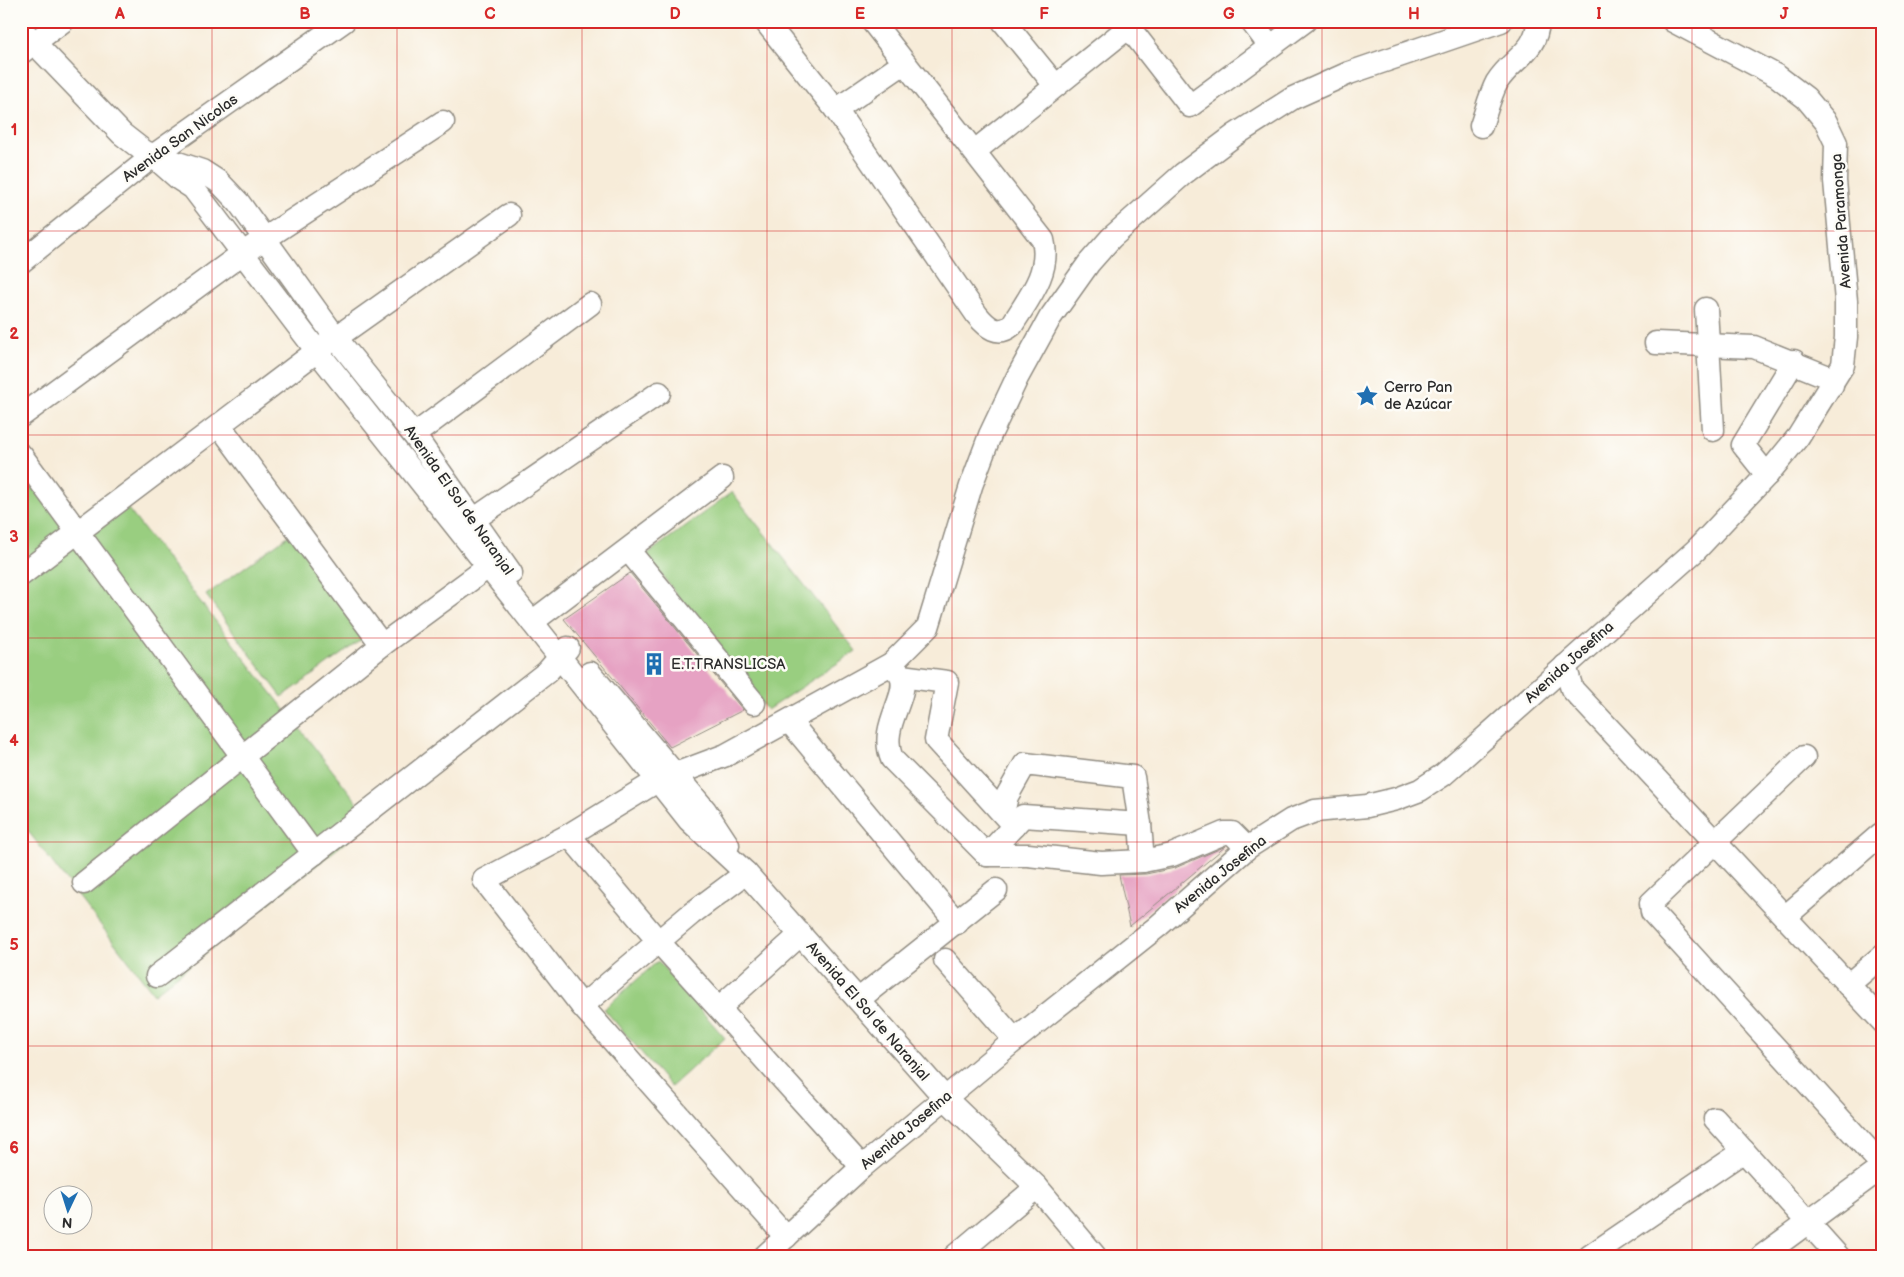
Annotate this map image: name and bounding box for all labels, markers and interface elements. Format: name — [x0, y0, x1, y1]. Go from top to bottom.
text: A — [114, 5, 125, 24]
text: B — [299, 5, 311, 24]
text: C — [484, 5, 496, 24]
text: D — [669, 5, 681, 24]
text: E — [855, 5, 865, 24]
text: F — [1039, 5, 1049, 24]
text: G — [1223, 5, 1235, 24]
text: H — [1408, 5, 1420, 24]
text: I — [1596, 5, 1602, 24]
text: J — [1780, 5, 1789, 24]
street label: Avenida San Nicolas — [119, 90, 242, 187]
text: 1 — [11, 121, 17, 140]
street label: Avenida Paramonga — [1827, 153, 1856, 289]
text: 2 — [9, 325, 19, 344]
place label: Cerro Pan de Azúcar — [1384, 378, 1453, 414]
place icon: Cerro Pan de Azúcar — [1354, 383, 1380, 409]
street label: Avenida El Sol de Naranjal — [400, 422, 518, 579]
text: 3 — [9, 528, 19, 547]
street label: Avenida Josefina — [1521, 617, 1618, 707]
building icon: E.T.TRANSLICSA — [641, 651, 667, 677]
place label: E.T.TRANSLICSA — [671, 655, 786, 674]
text: 4 — [9, 732, 19, 751]
street label: Avenida Josefina — [1170, 831, 1270, 918]
text: 5 — [9, 936, 19, 955]
street label: Avenida El Sol de Naranjal — [802, 938, 933, 1085]
street label: Avenida Josefina — [857, 1087, 956, 1174]
text: 6 — [9, 1139, 19, 1158]
north arrow — [42, 1184, 92, 1234]
text: N — [61, 1214, 73, 1231]

